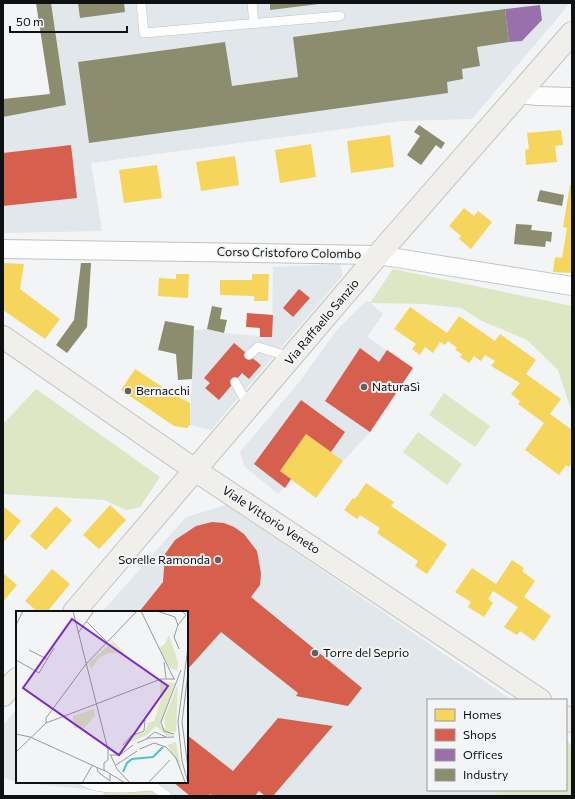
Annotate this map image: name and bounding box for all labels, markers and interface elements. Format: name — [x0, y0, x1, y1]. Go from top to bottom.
scale bar — [10, 8, 127, 34]
text: 50 m — [16, 14, 44, 28]
street label: Corso Cristoforo Colombo — [217, 244, 361, 260]
street label: Via Raffaello Sanzio — [281, 276, 361, 367]
place label: NaturaSì — [372, 379, 420, 393]
marker: NaturaSì — [359, 382, 369, 392]
place label: Bernacchi — [136, 383, 190, 397]
marker: Bernacchi — [123, 386, 133, 396]
street label: Viale Vittorio Veneto — [220, 482, 323, 556]
place label: Sorelle Ramonda — [118, 552, 210, 566]
marker: Sorelle Ramonda — [213, 555, 223, 565]
inset map — [16, 611, 188, 783]
place label: Torre del Seprio — [323, 645, 409, 659]
marker: Torre del Seprio — [310, 648, 320, 658]
legend — [427, 699, 567, 791]
text: Homes — [463, 707, 501, 721]
text: Shops — [463, 727, 497, 741]
text: Offices — [463, 747, 503, 761]
text: Industry — [463, 767, 508, 781]

